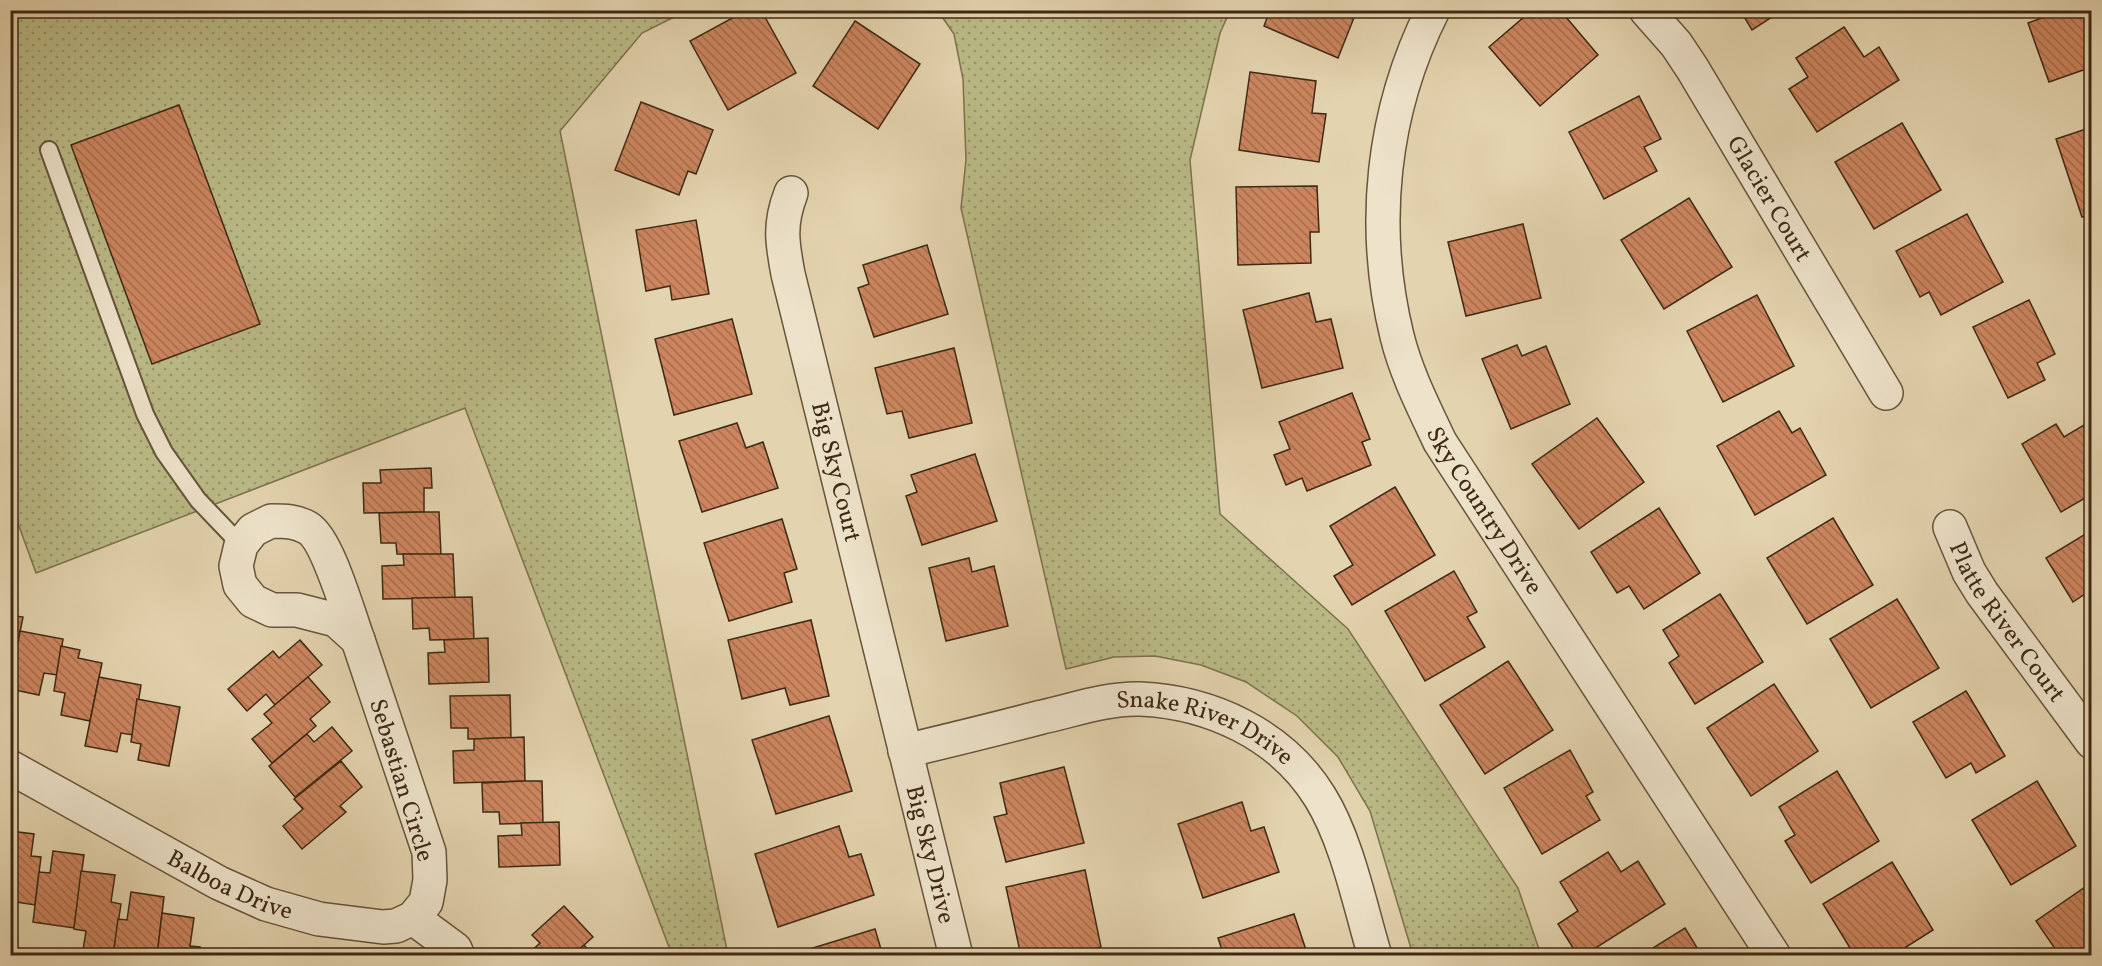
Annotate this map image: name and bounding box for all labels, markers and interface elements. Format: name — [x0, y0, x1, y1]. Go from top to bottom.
street label: Glacier Court — [1717, 130, 1819, 269]
street label: Big Sky Court — [801, 399, 868, 546]
street label: Sky Country Drive — [1416, 422, 1550, 602]
street label: Platte River Court — [1939, 537, 2072, 710]
street label: Snake River Drive — [1115, 684, 1300, 774]
street label: Sebastian Circle — [359, 695, 441, 866]
street label: Big Sky Drive — [896, 782, 962, 927]
street label: Balboa Drive — [160, 842, 296, 930]

